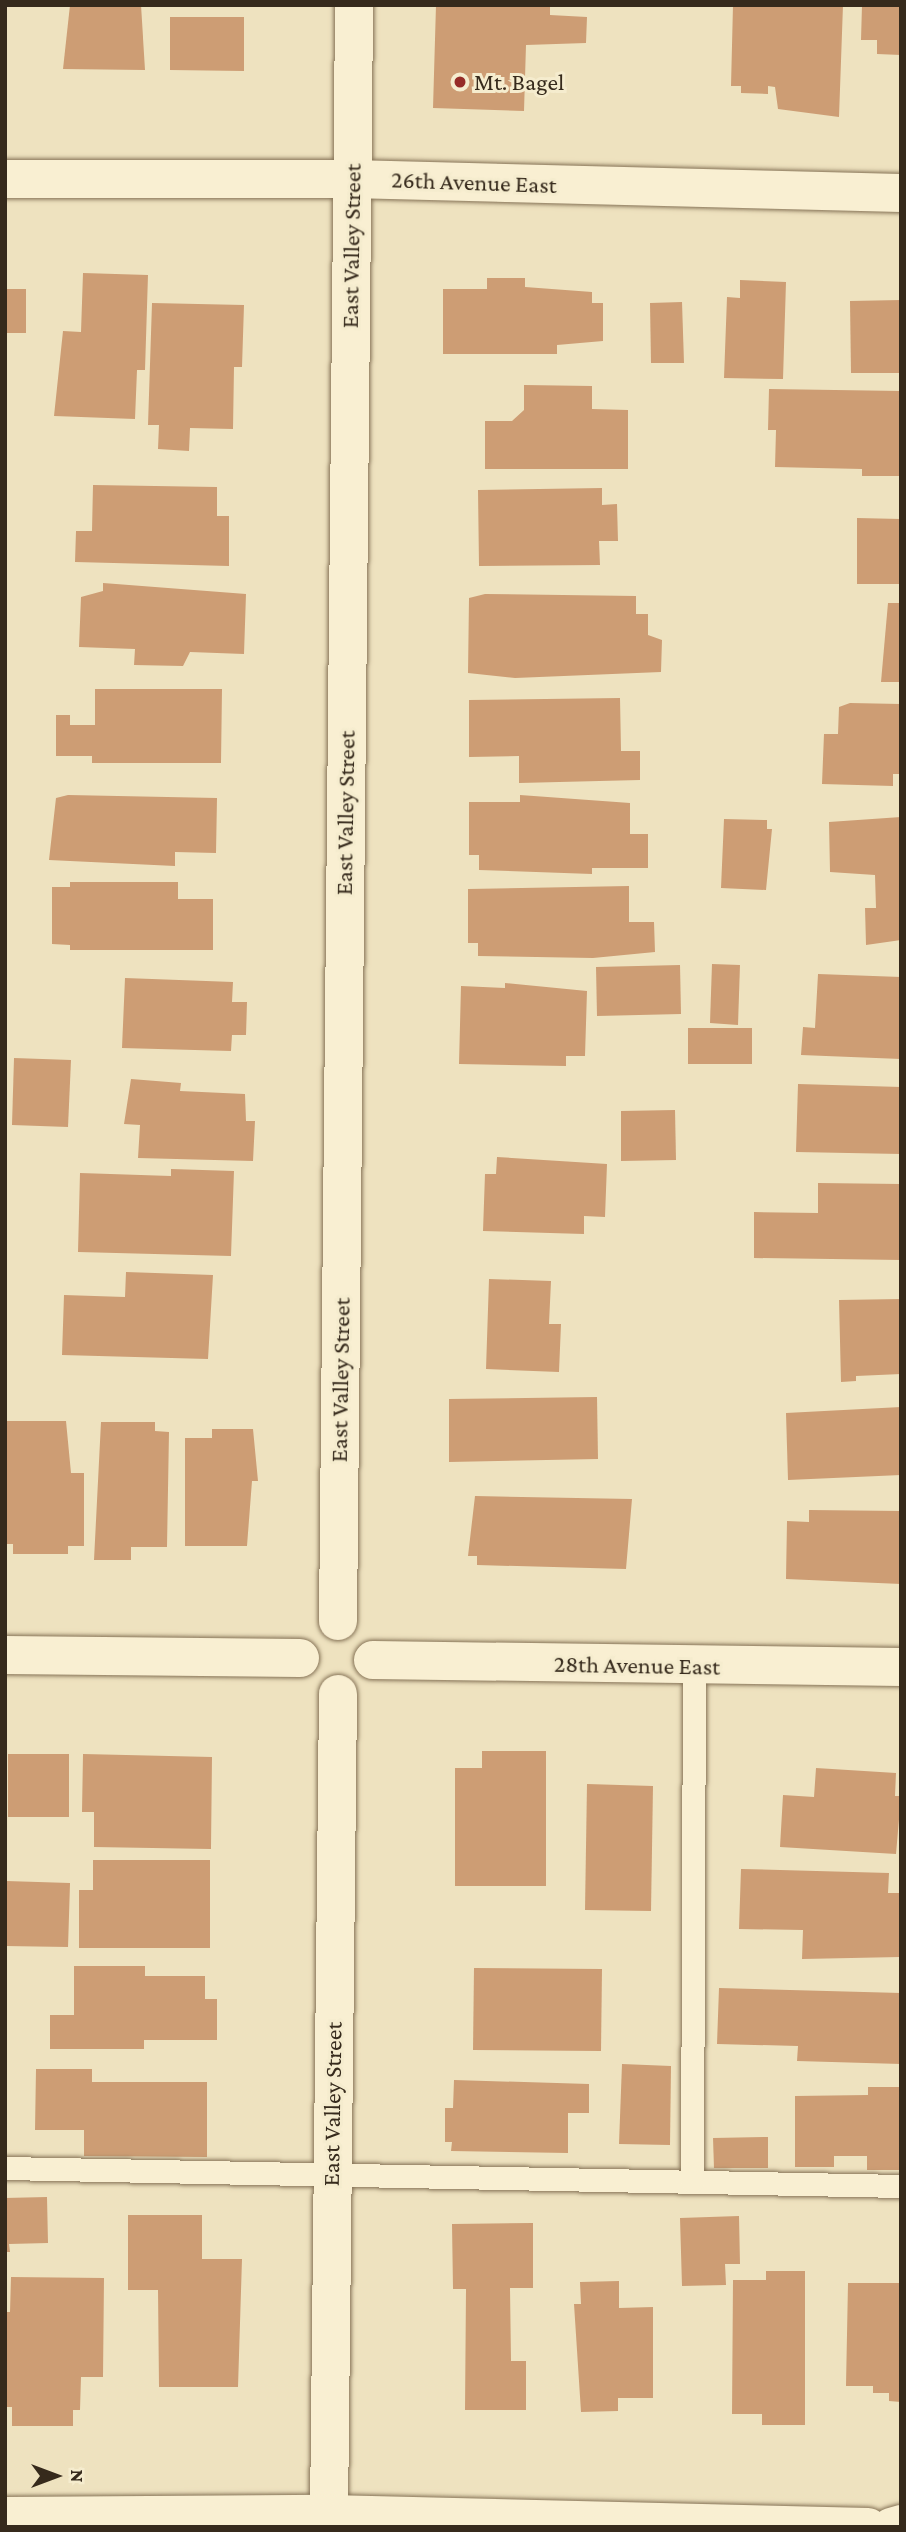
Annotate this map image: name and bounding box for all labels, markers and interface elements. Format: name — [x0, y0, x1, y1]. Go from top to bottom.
place label: Mt. Bagel — [474, 68, 564, 96]
marker: Mt. Bagel — [452, 74, 468, 90]
street label: East Valley Street — [335, 163, 367, 329]
street label: 26th Avenue East — [391, 165, 557, 199]
street label: East Valley Street — [329, 730, 361, 896]
street label: East Valley Street — [324, 1297, 356, 1463]
street label: 28th Avenue East — [554, 1649, 720, 1681]
street label: East Valley Street — [316, 2021, 348, 2187]
north arrow — [21, 2441, 91, 2511]
text: N — [67, 2470, 88, 2482]

